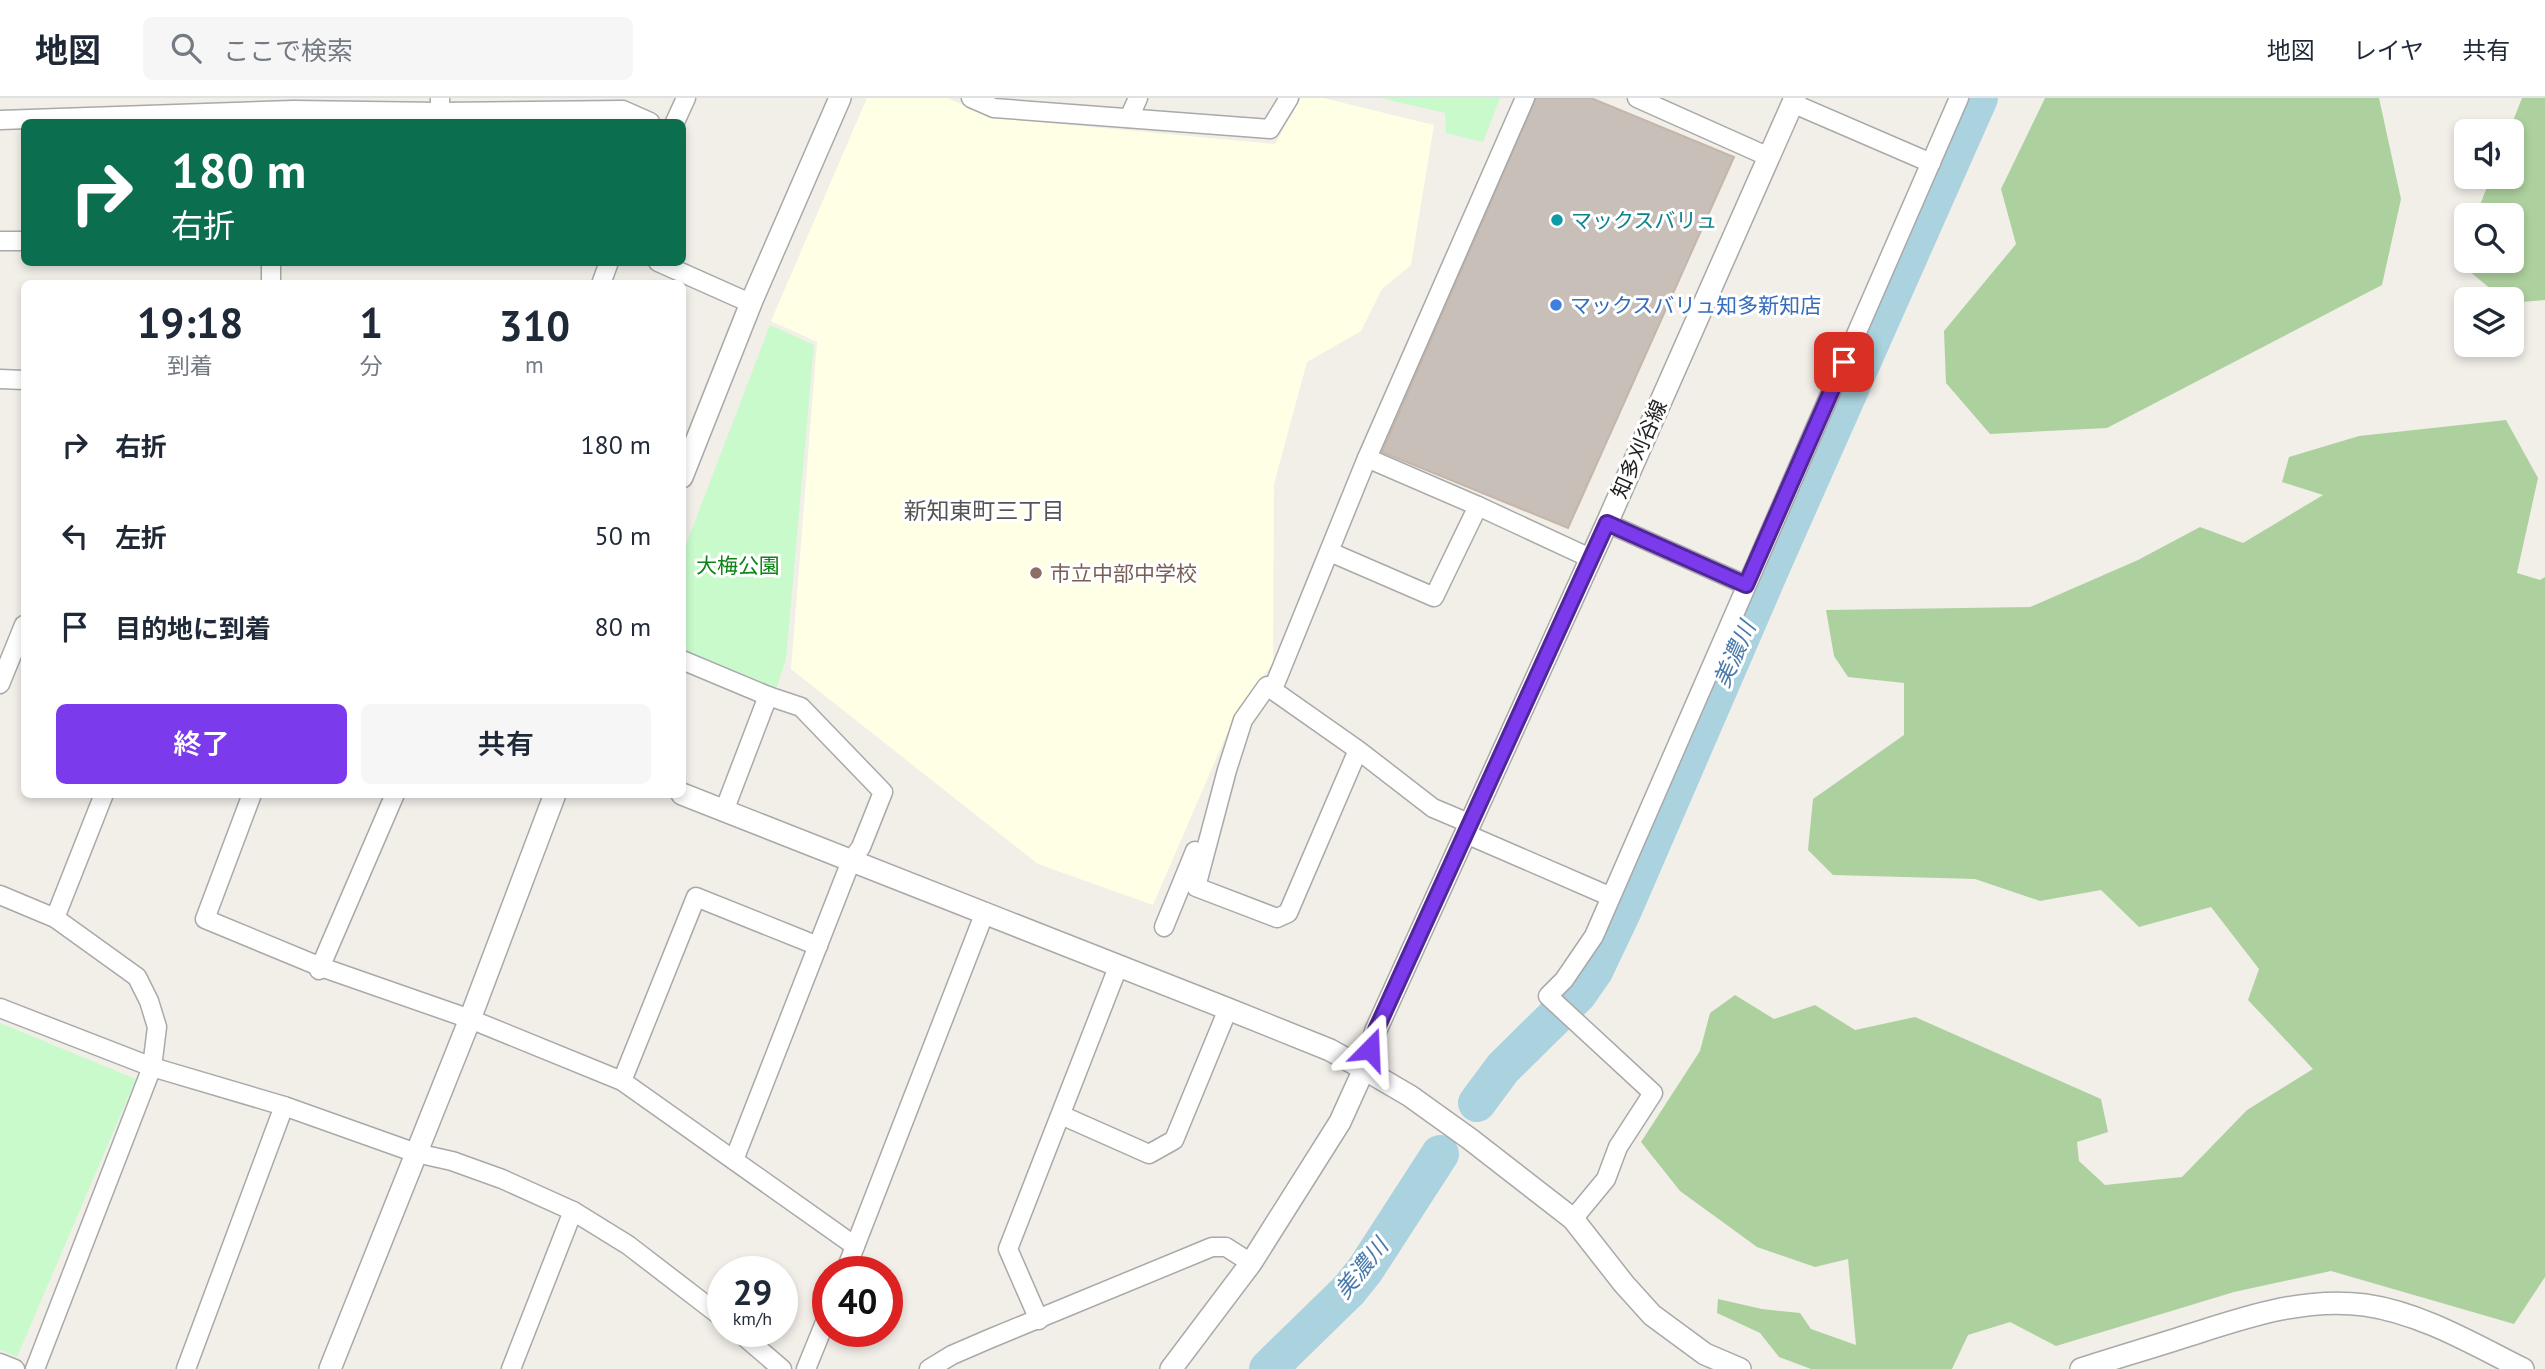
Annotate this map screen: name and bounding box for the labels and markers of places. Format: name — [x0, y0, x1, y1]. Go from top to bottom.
place label: マックスバリュ — [1571, 207, 1717, 234]
marker: マックスバリュ — [1549, 212, 1565, 228]
place label: マックスバリュ知多新知店 — [1570, 292, 1821, 319]
marker: マックスバリュ知多新知店 — [1548, 297, 1564, 313]
pin — [1814, 332, 1874, 392]
place label: 市立中部中学校 — [1050, 560, 1197, 587]
marker: 市立中部中学校 — [1028, 565, 1044, 581]

